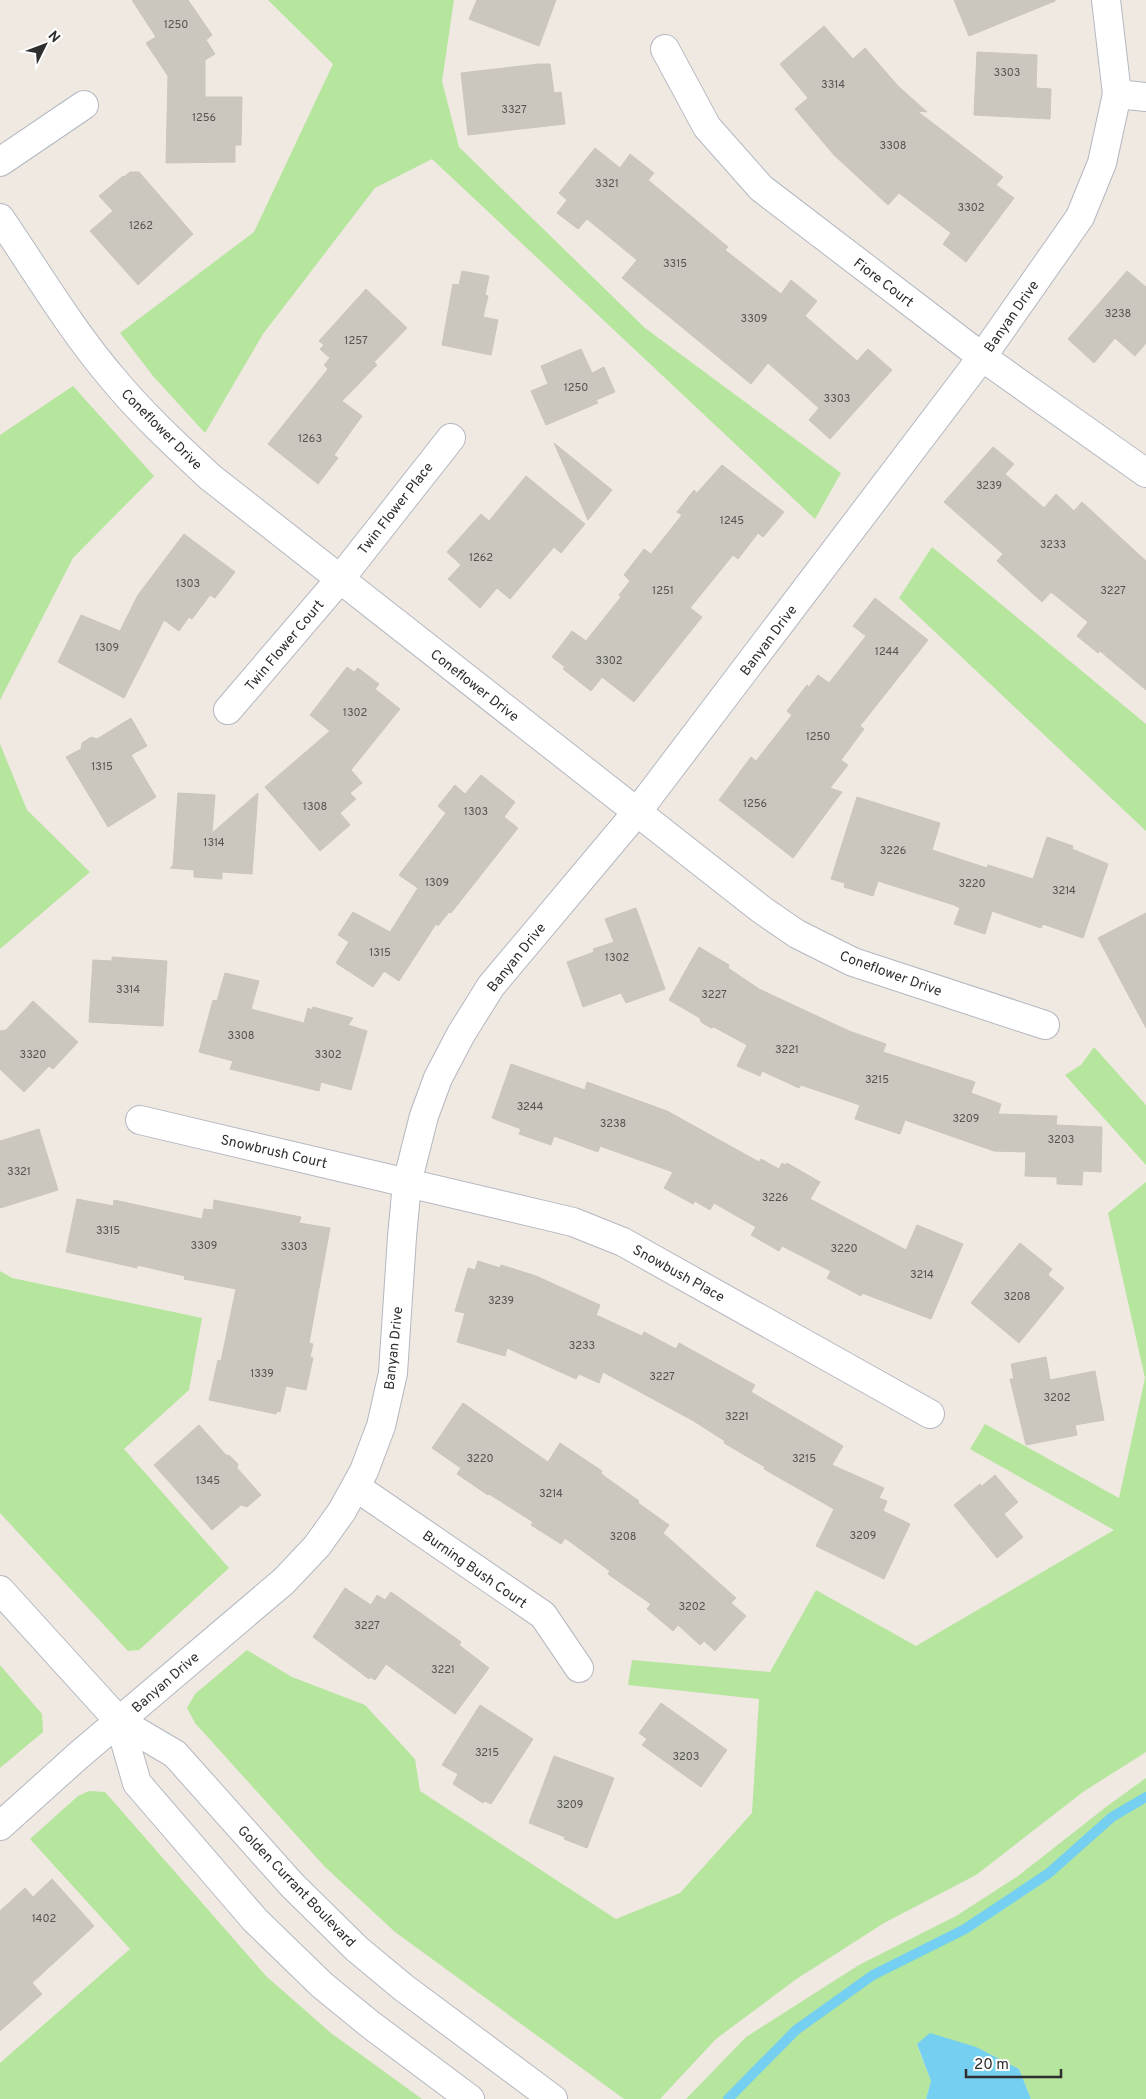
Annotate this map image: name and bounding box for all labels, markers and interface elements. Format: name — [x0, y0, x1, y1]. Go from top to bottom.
house number: 1250 — [164, 18, 188, 32]
north arrow — [20, 20, 70, 70]
text: N — [44, 28, 63, 47]
house number: 3303 — [994, 66, 1020, 80]
house number: 3314 — [821, 78, 845, 92]
house number: 3327 — [501, 103, 527, 117]
house number: 1256 — [192, 111, 216, 125]
house number: 3308 — [880, 139, 906, 153]
house number: 3321 — [595, 177, 619, 191]
house number: 3302 — [958, 201, 984, 215]
house number: 1262 — [129, 219, 153, 233]
street label: Fiore Court — [850, 255, 917, 311]
house number: 3315 — [663, 257, 687, 271]
street label: Banyan Drive — [981, 278, 1043, 356]
house number: 3238 — [1105, 307, 1131, 321]
house number: 3309 — [741, 312, 767, 326]
house number: 1257 — [344, 334, 368, 348]
house number: 1250 — [564, 381, 588, 395]
street label: Coneflower Drive — [117, 386, 205, 474]
house number: 3303 — [824, 392, 850, 406]
house number: 1263 — [298, 432, 322, 446]
street label: Twin Flower Place — [355, 459, 438, 559]
house number: 3239 — [976, 479, 1002, 493]
house number: 1245 — [720, 514, 744, 528]
house number: 3233 — [1040, 538, 1066, 552]
house number: 1262 — [469, 551, 493, 565]
house number: 1303 — [176, 577, 200, 591]
house number: 1251 — [652, 584, 674, 598]
house number: 3227 — [1100, 584, 1126, 598]
street label: Twin Flower Court — [242, 597, 328, 695]
street label: Banyan Drive — [737, 602, 801, 679]
house number: 1309 — [95, 641, 119, 655]
house number: 1244 — [875, 645, 899, 659]
street label: Coneflower Drive — [426, 646, 522, 726]
house number: 3302 — [596, 654, 622, 668]
house number: 1302 — [343, 706, 367, 720]
house number: 1250 — [806, 730, 830, 744]
house number: 1315 — [91, 760, 113, 774]
house number: 1256 — [743, 797, 767, 811]
house number: 1308 — [303, 800, 327, 814]
house number: 1303 — [464, 805, 488, 819]
house number: 1314 — [203, 836, 225, 850]
house number: 3226 — [880, 844, 906, 858]
house number: 1309 — [425, 876, 449, 890]
house number: 3220 — [959, 877, 985, 891]
house number: 3214 — [1052, 884, 1076, 898]
street label: Banyan Drive — [484, 920, 550, 996]
house number: 1315 — [369, 946, 391, 960]
street label: Coneflower Drive — [837, 948, 944, 1001]
house number: 1302 — [605, 951, 629, 965]
house number: 3314 — [116, 983, 140, 997]
house number: 3227 — [701, 988, 727, 1002]
house number: 3308 — [228, 1029, 254, 1043]
house number: 3221 — [775, 1043, 799, 1057]
house number: 3320 — [20, 1048, 46, 1062]
house number: 3302 — [315, 1048, 341, 1062]
house number: 3215 — [865, 1073, 889, 1087]
house number: 3244 — [517, 1100, 544, 1114]
house number: 3209 — [953, 1112, 979, 1126]
house number: 3238 — [600, 1117, 626, 1131]
street label: Snowbrush Court — [219, 1132, 329, 1173]
house number: 3203 — [1048, 1133, 1074, 1147]
house number: 3321 — [7, 1165, 31, 1179]
house number: 3226 — [762, 1191, 788, 1205]
house number: 3315 — [96, 1224, 120, 1238]
house number: 3309 — [191, 1239, 217, 1253]
house number: 3303 — [281, 1240, 307, 1254]
street label: Snowbush Place — [629, 1242, 727, 1307]
house number: 3220 — [831, 1242, 857, 1256]
house number: 3214 — [910, 1268, 934, 1282]
house number: 3208 — [1004, 1290, 1030, 1304]
house number: 3239 — [488, 1294, 514, 1308]
street label: Banyan Drive — [382, 1306, 407, 1391]
house number: 3233 — [569, 1339, 595, 1353]
house number: 1339 — [250, 1367, 274, 1381]
house number: 3227 — [649, 1370, 675, 1384]
house number: 3202 — [1044, 1391, 1070, 1405]
house number: 3221 — [725, 1410, 749, 1424]
house number: 3220 — [467, 1452, 493, 1466]
house number: 3215 — [792, 1452, 816, 1466]
house number: 1345 — [196, 1474, 220, 1488]
house number: 3214 — [539, 1487, 563, 1501]
street label: Burning Bush Court — [419, 1528, 530, 1613]
house number: 3209 — [850, 1529, 876, 1543]
house number: 3208 — [610, 1530, 636, 1544]
house number: 3202 — [679, 1600, 705, 1614]
house number: 3227 — [354, 1619, 380, 1633]
street label: Banyan Drive — [129, 1649, 203, 1717]
house number: 3221 — [431, 1663, 455, 1677]
house number: 3215 — [475, 1746, 499, 1760]
house number: 3203 — [673, 1750, 699, 1764]
house number: 3209 — [557, 1798, 583, 1812]
street label: Golden Currant Boulevard — [233, 1823, 358, 1951]
house number: 1402 — [32, 1912, 56, 1926]
scale bar — [966, 2046, 1061, 2078]
text: 20 m — [974, 2056, 1009, 2075]

